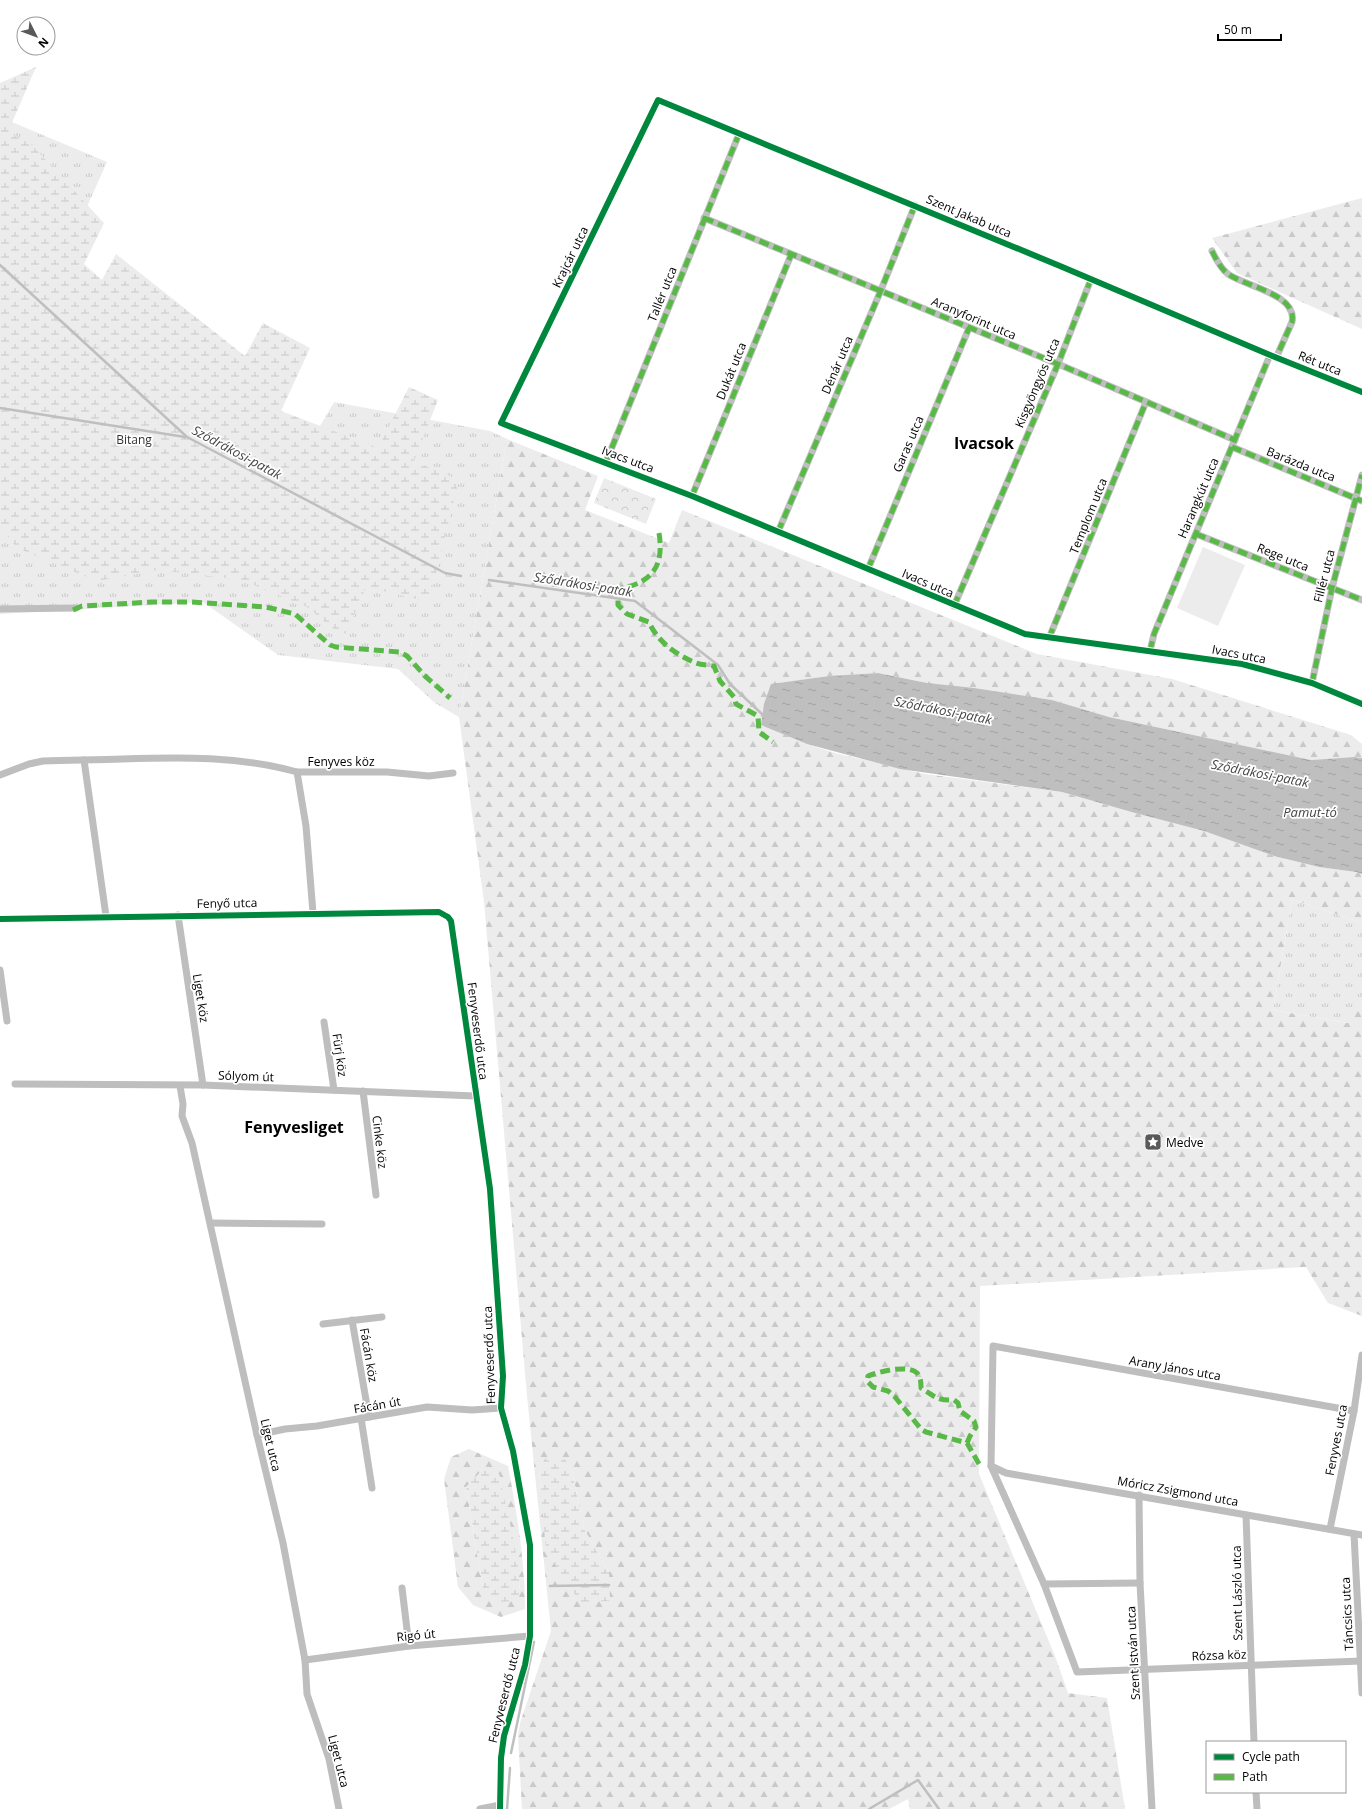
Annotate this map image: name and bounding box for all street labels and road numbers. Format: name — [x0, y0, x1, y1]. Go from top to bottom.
street label: Szent Jakab utca — [924, 190, 1014, 242]
street label: Krajcár utca — [548, 223, 592, 291]
street label: Tallér utca — [643, 264, 681, 324]
street label: Aranyforint utca — [929, 292, 1019, 344]
street label: Dénár utca — [817, 333, 857, 397]
street label: Kisgyöngyös utca — [1010, 336, 1064, 430]
street label: Dukát utca — [712, 340, 750, 402]
street label: Rét utca — [1296, 347, 1344, 379]
street label: Garas utca — [888, 413, 928, 475]
street label: Ivacs utca — [599, 441, 657, 477]
street label: Barázda utca — [1264, 442, 1338, 486]
street label: Harangkút utca — [1173, 455, 1223, 541]
street label: Templom utca — [1065, 476, 1111, 556]
street label: Rege utca — [1255, 539, 1311, 575]
street label: Fillér utca — [1309, 548, 1339, 604]
street label: Ivacs utca — [900, 564, 956, 602]
street label: Ivacs utca — [1211, 640, 1267, 668]
street label: Fenyves köz — [307, 753, 375, 770]
street label: Fenyő utca — [197, 894, 257, 912]
street label: Liget köz — [189, 972, 213, 1024]
street label: Fenyveserdő utca — [464, 981, 492, 1081]
street label: Fürj köz — [329, 1032, 352, 1078]
street label: Sólyom út — [218, 1067, 274, 1085]
street label: Cinke köz — [368, 1115, 392, 1170]
street label: Fenyveserdő utca — [479, 1306, 499, 1404]
street label: Fácán köz — [356, 1326, 382, 1384]
street label: Arany János utca — [1128, 1352, 1222, 1384]
street label: Fácán út — [352, 1393, 402, 1417]
street label: Fenyves utca — [1321, 1403, 1351, 1477]
street label: Liget utca — [257, 1417, 285, 1473]
street label: Móricz Zsigmond utca — [1116, 1472, 1240, 1510]
street label: Szent László utca — [1228, 1545, 1246, 1641]
street label: Táncsics utca — [1337, 1577, 1357, 1651]
street label: Szent István utca — [1122, 1605, 1144, 1701]
street label: Rigó út — [396, 1625, 436, 1645]
street label: Fenyveserdő utca — [484, 1645, 524, 1745]
street label: Rózsa köz — [1191, 1646, 1247, 1664]
street label: Liget utca — [324, 1733, 354, 1789]

